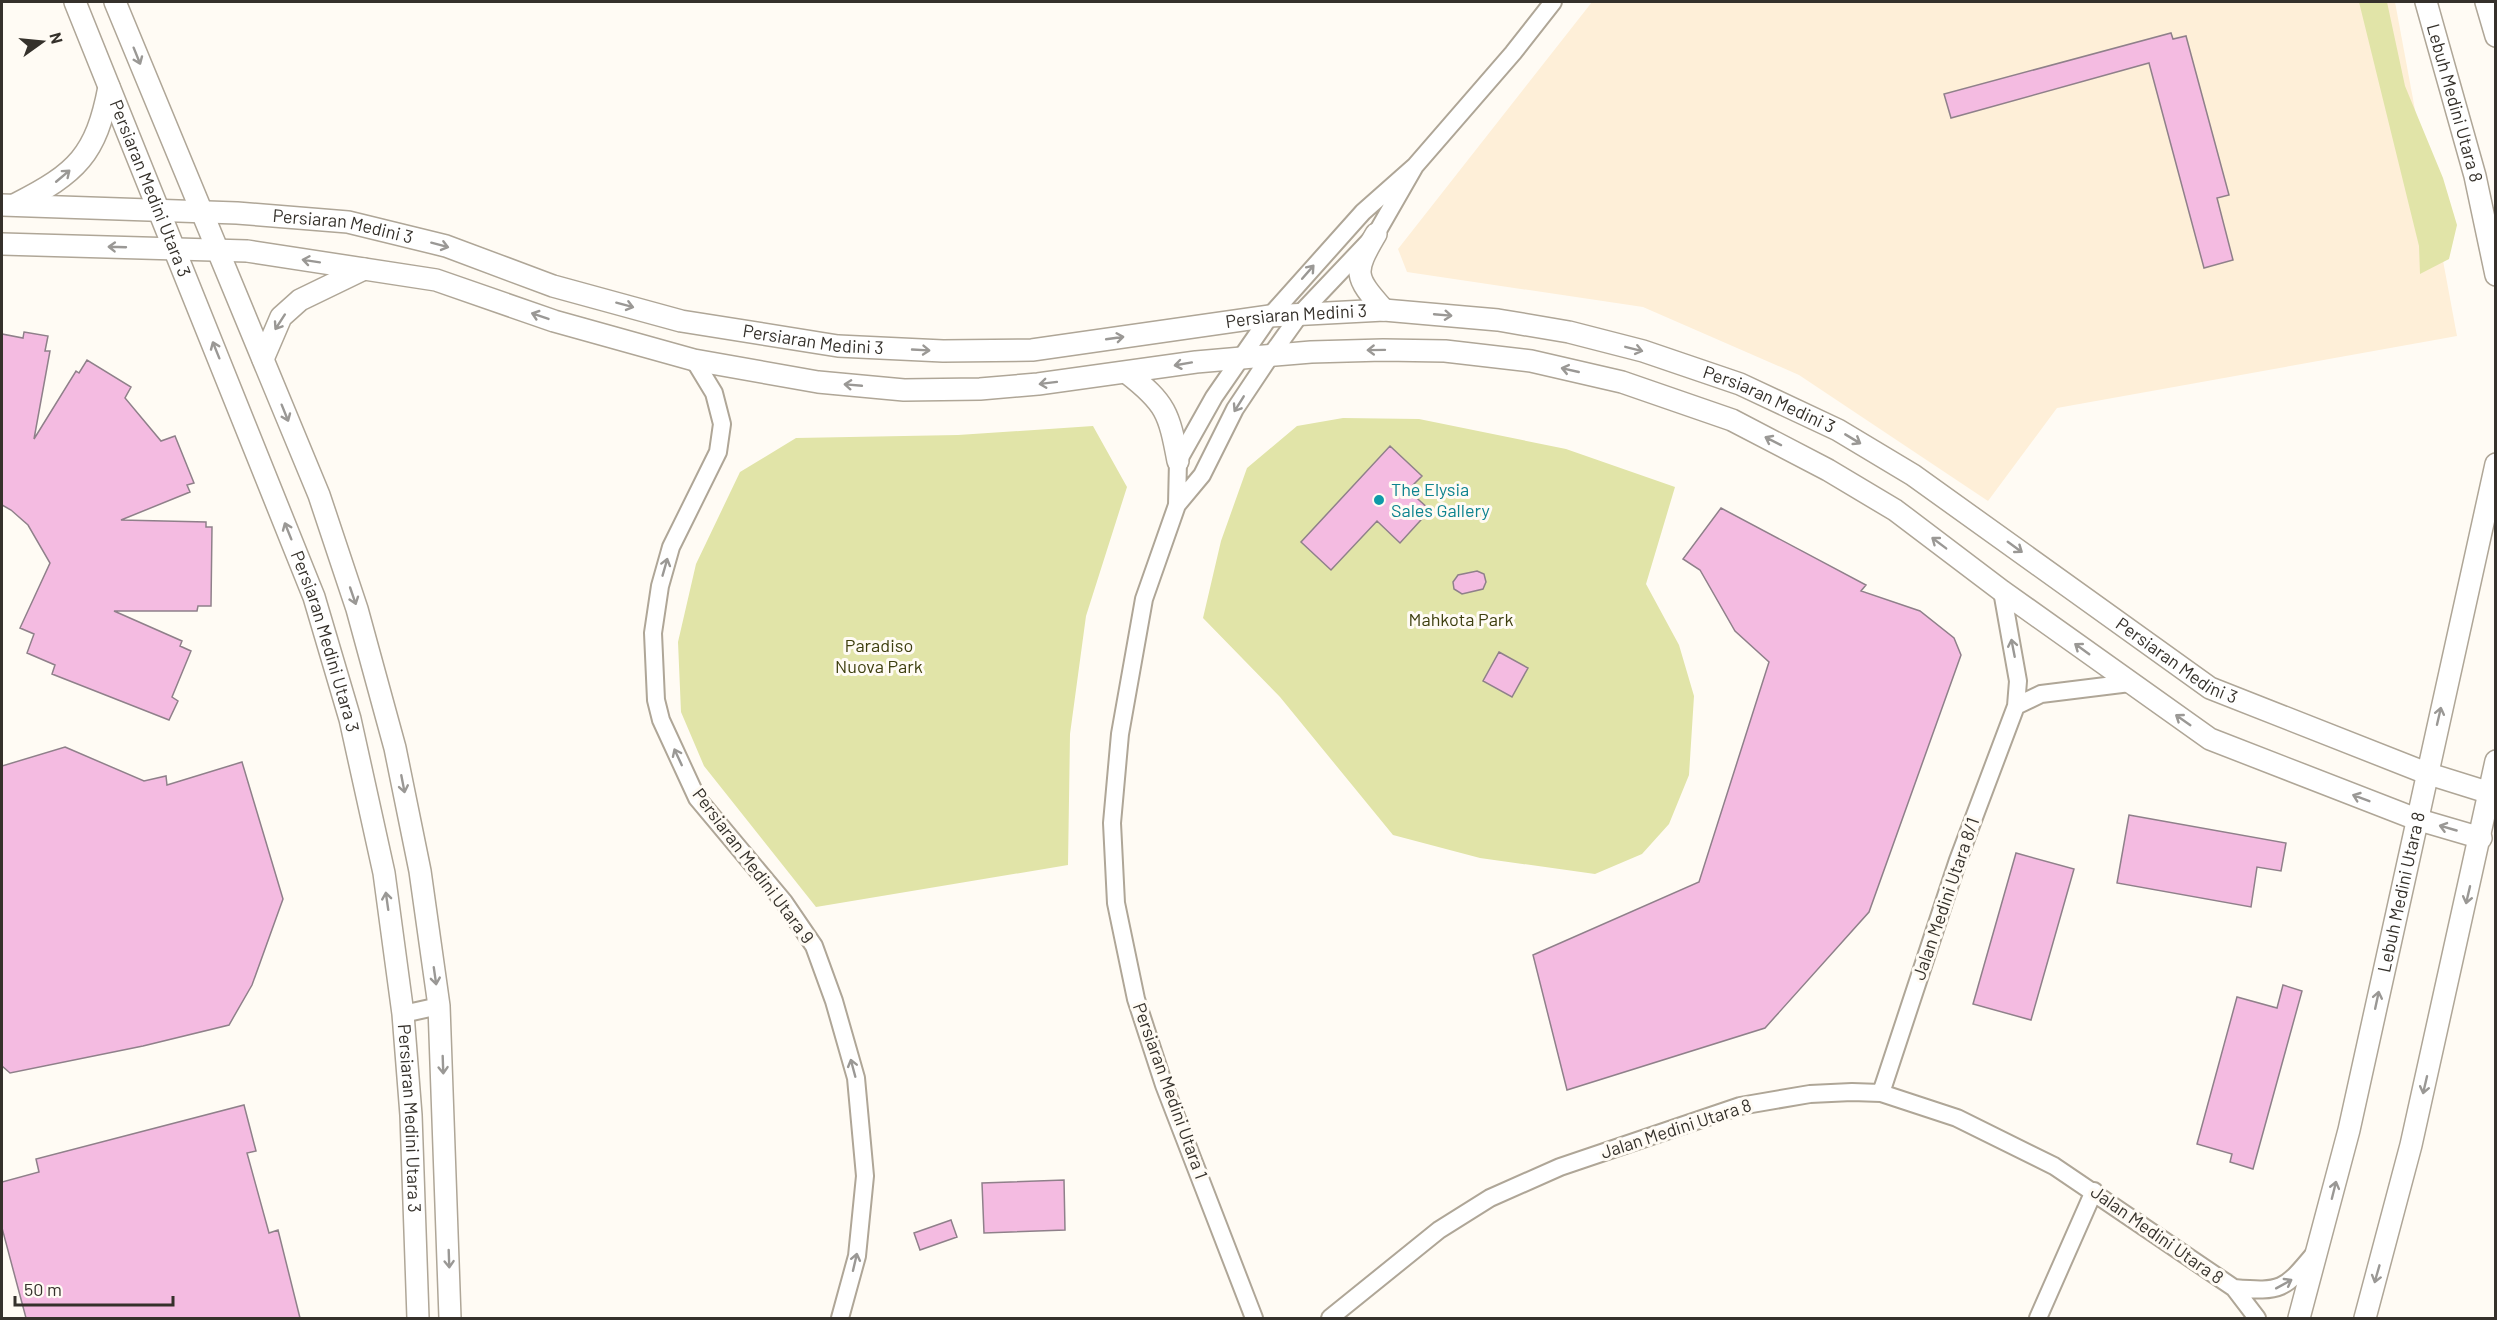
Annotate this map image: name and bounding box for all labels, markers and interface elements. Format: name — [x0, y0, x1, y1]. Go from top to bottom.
north arrow — [12, 12, 72, 72]
street label: Lebuh Medini Utara 8 — [2423, 21, 2488, 184]
text: N — [46, 30, 68, 46]
one-way arrow — [132, 46, 143, 64]
street label: Persiaran Medini Utara 3 — [105, 96, 196, 280]
one-way arrow — [55, 169, 70, 183]
street label: Persiaran Medini 3 — [272, 204, 415, 248]
one-way arrow — [430, 240, 449, 251]
one-way arrow — [108, 242, 128, 253]
one-way arrow — [301, 255, 321, 266]
one-way arrow — [1301, 265, 1315, 280]
street label: Persiaran Medini 3 — [1224, 299, 1368, 332]
one-way arrow — [615, 300, 634, 312]
one-way arrow — [531, 310, 550, 321]
one-way arrow — [1432, 310, 1452, 321]
one-way arrow — [274, 313, 286, 329]
street label: Persiaran Medini 3 — [741, 319, 884, 358]
one-way arrow — [1104, 333, 1124, 344]
one-way arrow — [210, 341, 221, 360]
one-way arrow — [1624, 343, 1643, 355]
one-way arrow — [910, 344, 930, 356]
one-way arrow — [1367, 344, 1387, 356]
one-way arrow — [1174, 358, 1194, 369]
street label: Persiaran Medini 3 — [1700, 360, 1839, 437]
one-way arrow — [1561, 364, 1580, 376]
one-way arrow — [1038, 377, 1058, 388]
one-way arrow — [844, 379, 864, 390]
one-way arrow — [1232, 395, 1244, 412]
one-way arrow — [280, 403, 291, 422]
one-way arrow — [1844, 433, 1861, 445]
one-way arrow — [1765, 435, 1782, 447]
place label: The Elysia Sales Gallery — [1391, 478, 1490, 521]
marker: The Elysia Sales Gallery — [1372, 493, 1386, 507]
one-way arrow — [282, 523, 293, 541]
one-way arrow — [1931, 537, 1947, 549]
one-way arrow — [2006, 541, 2022, 554]
street label: Persiaran Medini Utara 3 — [287, 547, 365, 734]
one-way arrow — [660, 558, 671, 577]
one-way arrow — [348, 586, 359, 605]
park label: Mahkota Park — [1409, 608, 1513, 630]
street label: Persiaran Medini 3 — [2112, 612, 2241, 708]
park label: Paradiso Nuova Park — [835, 634, 923, 677]
one-way arrow — [2007, 639, 2018, 659]
one-way arrow — [2075, 643, 2091, 655]
one-way arrow — [2433, 707, 2445, 726]
one-way arrow — [2175, 714, 2192, 726]
one-way arrow — [671, 748, 683, 766]
one-way arrow — [398, 774, 409, 793]
street label: Persiaran Medini Utara 9 — [688, 783, 819, 947]
one-way arrow — [2352, 791, 2371, 802]
street label: Lebuh Medini Utara 8 — [2372, 810, 2429, 974]
street label: Jalan Medini Utara 8/1 — [1907, 814, 1983, 983]
one-way arrow — [2439, 822, 2458, 833]
one-way arrow — [2462, 884, 2473, 904]
one-way arrow — [382, 892, 393, 912]
one-way arrow — [429, 966, 440, 986]
one-way arrow — [2371, 991, 2383, 1010]
street label: Persiaran Medini Utara 1 — [1129, 1000, 1213, 1182]
street label: Persiaran Medini Utara 3 — [394, 1023, 426, 1213]
one-way arrow — [437, 1054, 449, 1074]
one-way arrow — [847, 1059, 858, 1078]
one-way arrow — [2419, 1075, 2430, 1094]
street label: Jalan Medini Utara 8 — [1598, 1093, 1754, 1163]
street label: Jalan Medini Utara 8 — [2087, 1180, 2228, 1288]
one-way arrow — [2328, 1181, 2340, 1200]
one-way arrow — [443, 1249, 454, 1269]
one-way arrow — [850, 1253, 862, 1272]
one-way arrow — [2371, 1264, 2382, 1283]
scale bar — [15, 1269, 172, 1307]
text: 50 m — [24, 1278, 62, 1300]
one-way arrow — [2275, 1278, 2292, 1290]

